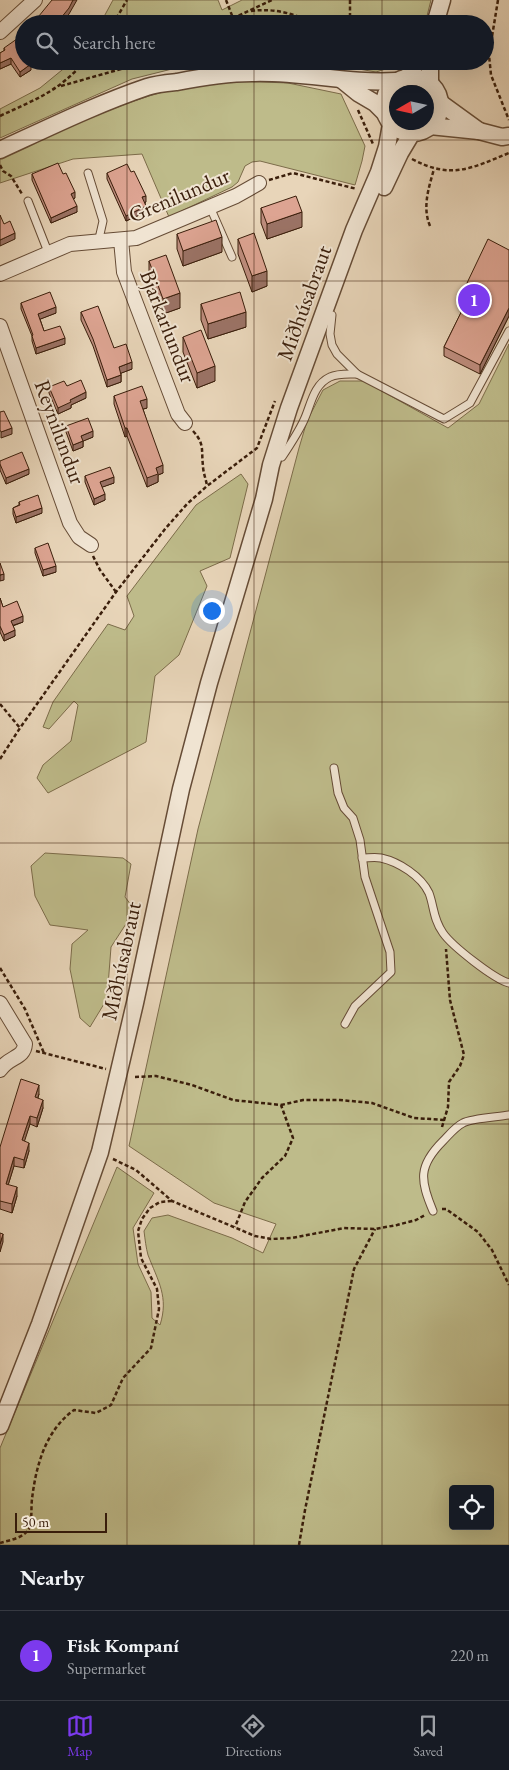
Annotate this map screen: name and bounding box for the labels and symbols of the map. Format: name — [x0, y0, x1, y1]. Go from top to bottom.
north arrow — [389, 85, 434, 130]
street label: Grenilundur — [124, 160, 235, 229]
street label: Miðhúsabraut — [270, 241, 338, 365]
street label: Bjarkarlundur — [133, 265, 203, 387]
pin: 1 — [458, 281, 490, 319]
street label: Reynilundur — [28, 376, 93, 489]
your location — [199, 598, 225, 624]
street label: Miðhúsabraut — [94, 899, 148, 1023]
scale bar — [15, 1510, 108, 1533]

